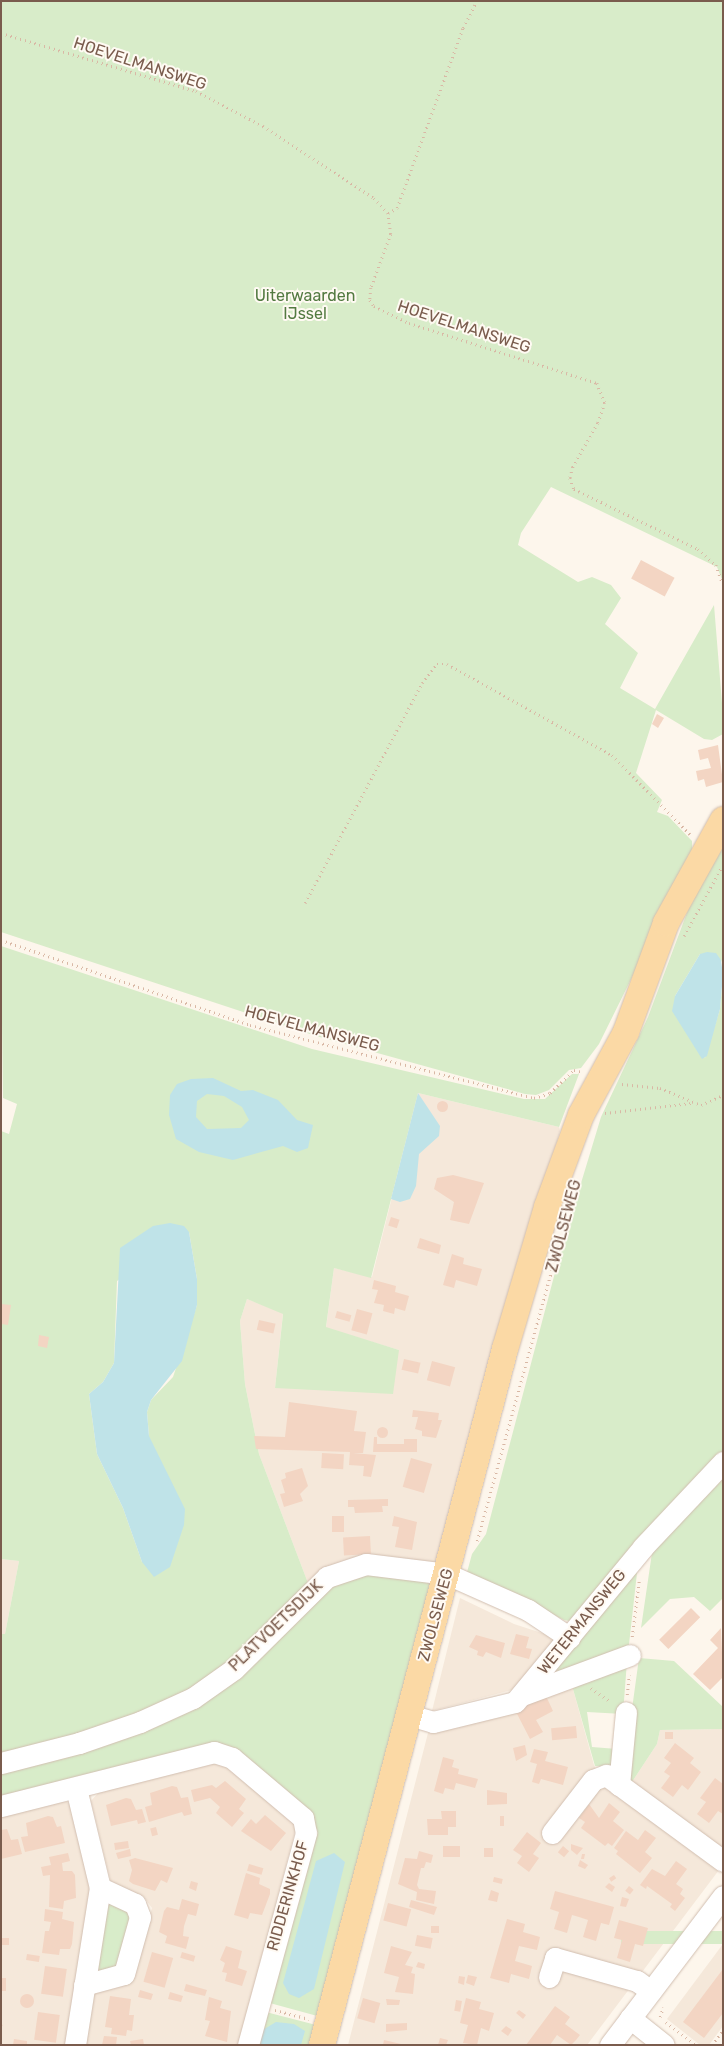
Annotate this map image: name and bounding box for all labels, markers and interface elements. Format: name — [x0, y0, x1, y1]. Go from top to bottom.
street label: HOEVELMANSWEG — [71, 33, 209, 95]
park label: Uiterwaarden IJssel — [255, 286, 355, 324]
street label: HOEVELMANSWEG — [395, 296, 533, 358]
street label: HOEVELMANSWEG — [243, 1002, 381, 1056]
street label: ZWOLSEWEG — [542, 1178, 586, 1274]
street label: WETERMANSWEG — [534, 1566, 630, 1678]
street label: ZWOLSEWEG — [414, 1567, 458, 1663]
street label: PLATVOETSDIJK — [225, 1576, 327, 1676]
street label: RIDDERINKHOF — [263, 1839, 313, 1953]

